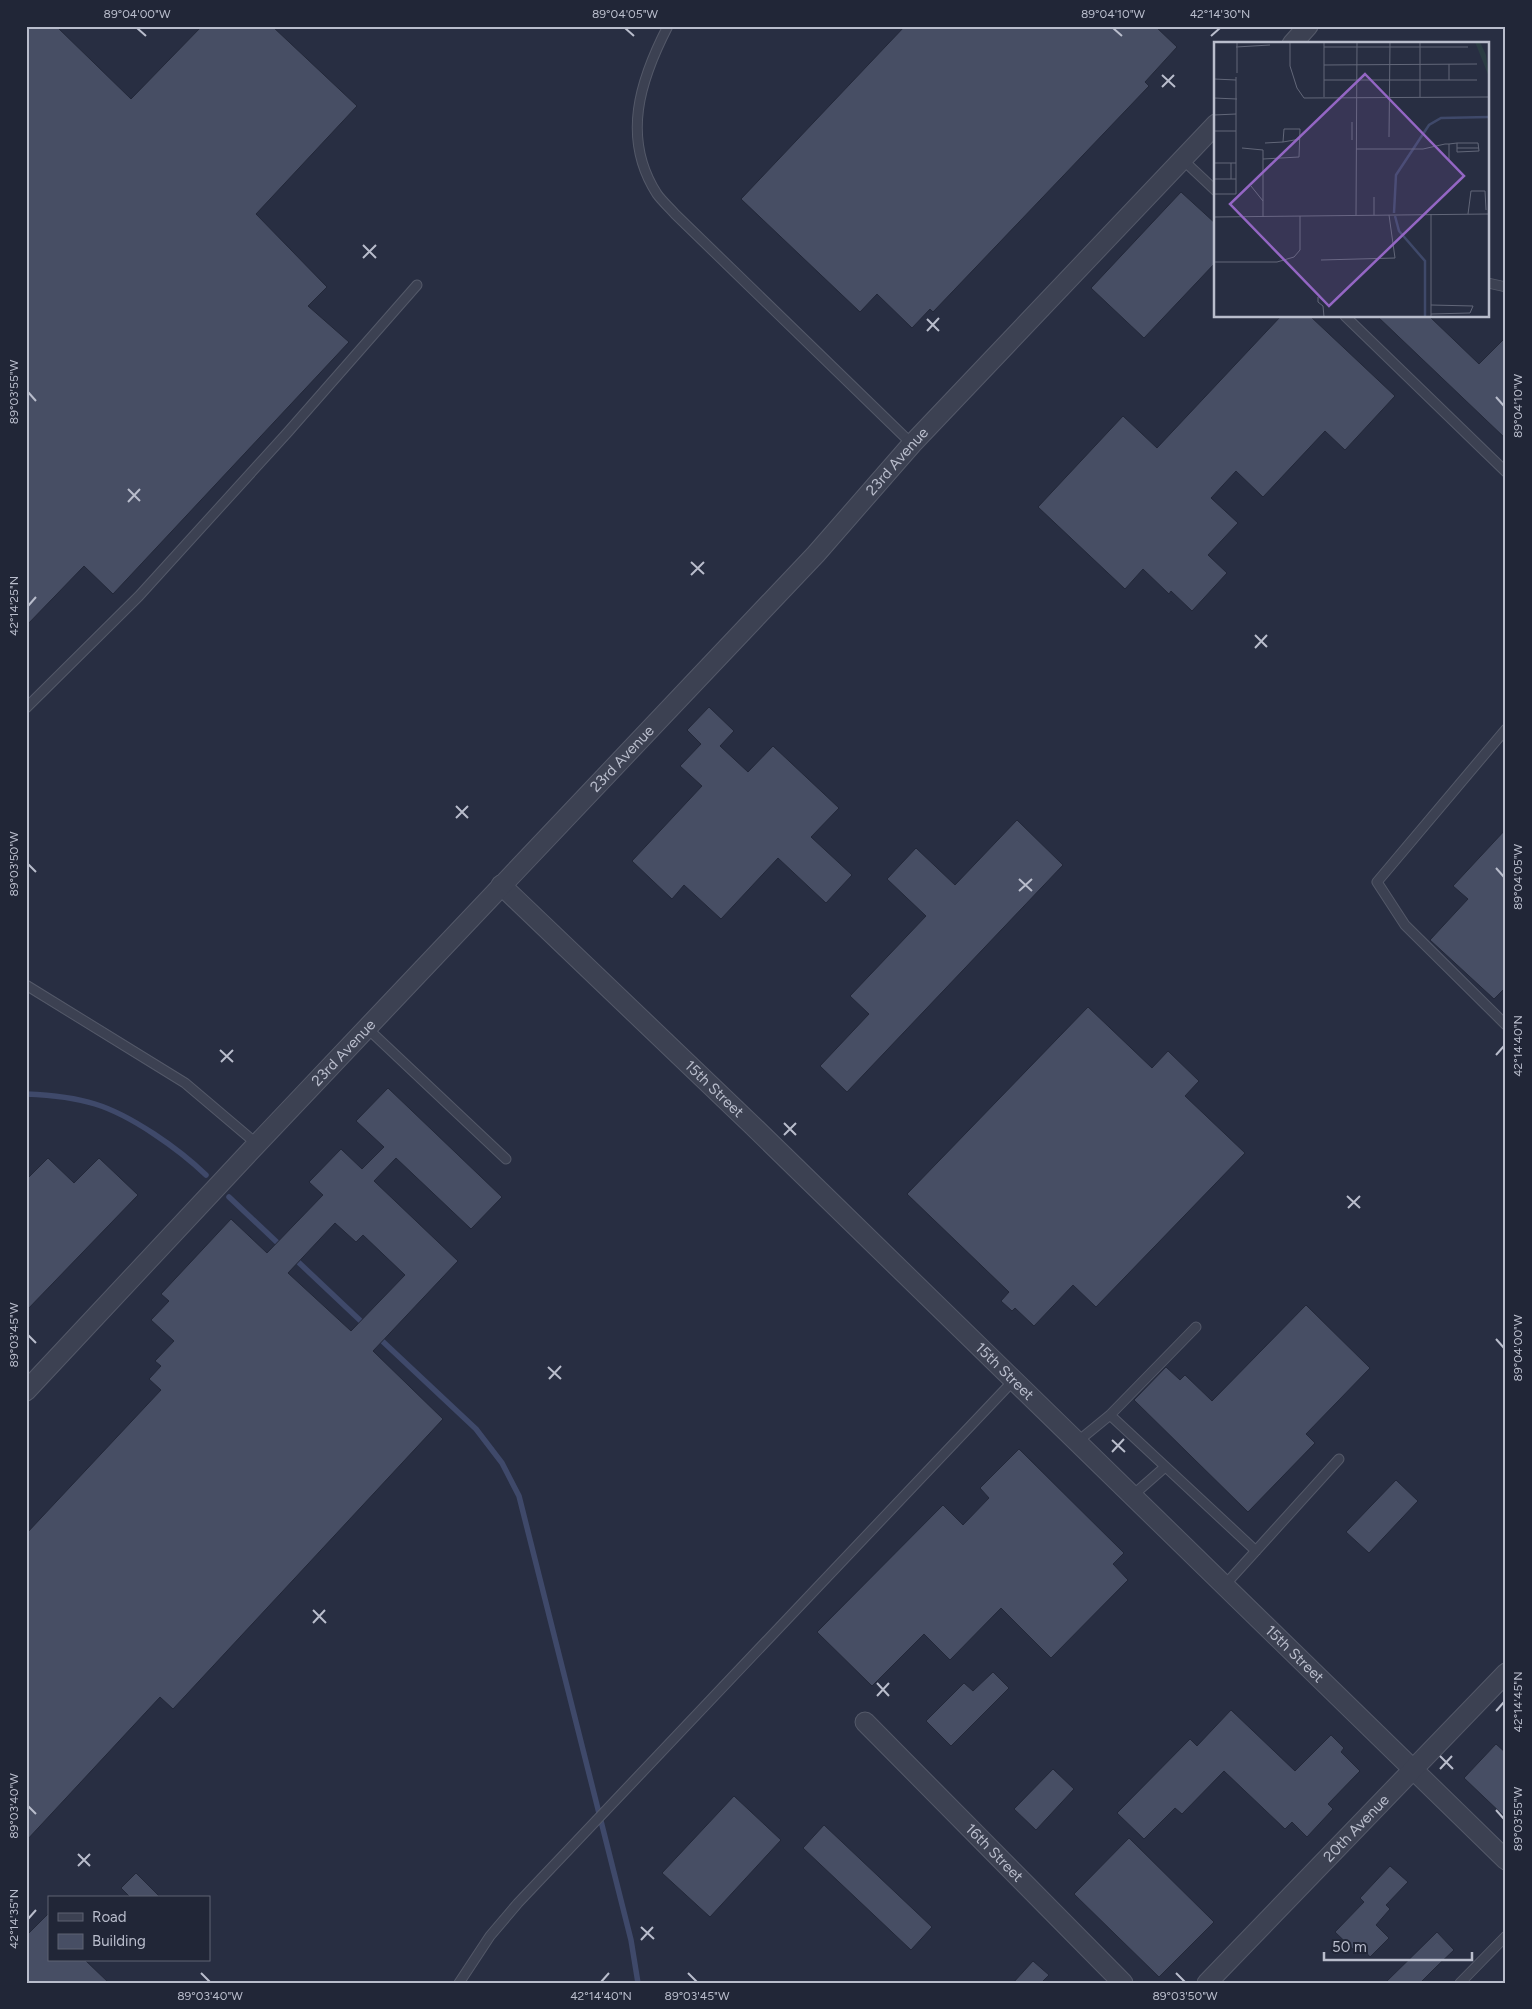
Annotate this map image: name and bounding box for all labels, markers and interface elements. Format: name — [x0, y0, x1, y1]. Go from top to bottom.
text: 89°04'00"W — [104, 7, 171, 21]
text: 89°04'05"W — [592, 7, 659, 21]
text: 89°04'10"W — [1081, 7, 1146, 21]
text: 42°14'30"N — [1190, 7, 1250, 21]
inset map — [1214, 42, 1490, 318]
text: 89°03'55"W — [7, 359, 21, 424]
text: 89°04'10"W — [1511, 373, 1525, 438]
street label: 23rd Avenue — [862, 424, 932, 499]
text: 42°14'25"N — [7, 576, 21, 636]
street label: 23rd Avenue — [586, 722, 658, 796]
text: 89°03'50"W — [7, 831, 21, 897]
text: 89°04'05"W — [1511, 843, 1525, 910]
text: 42°14'40"N — [1511, 1015, 1525, 1077]
street label: 23rd Avenue — [308, 1016, 379, 1090]
street label: 15th Street — [681, 1057, 748, 1121]
text: 89°03'45"W — [7, 1302, 21, 1367]
text: 89°04'00"W — [1511, 1314, 1525, 1381]
street label: 15th Street — [972, 1339, 1038, 1404]
street label: 15th Street — [1262, 1621, 1328, 1687]
text: 42°14'45"N — [1511, 1672, 1525, 1732]
text: 89°03'40"W — [7, 1773, 21, 1839]
text: 89°03'55"W — [1511, 1786, 1525, 1851]
street label: 20th Avenue — [1320, 1791, 1393, 1866]
street label: 16th Street — [962, 1820, 1027, 1886]
text: 42°14'35"N — [7, 1889, 21, 1949]
legend — [48, 1896, 210, 1962]
text: Road — [92, 1908, 127, 1926]
scale bar — [1324, 1929, 1472, 1961]
text: Building — [92, 1932, 146, 1950]
text: 50 m — [1332, 1938, 1367, 1956]
text: 89°03'40"W — [177, 1989, 243, 2003]
text: 42°14'40"N — [570, 1989, 632, 2003]
text: 89°03'45"W — [665, 1989, 730, 2003]
text: 89°03'50"W — [1152, 1989, 1218, 2003]

